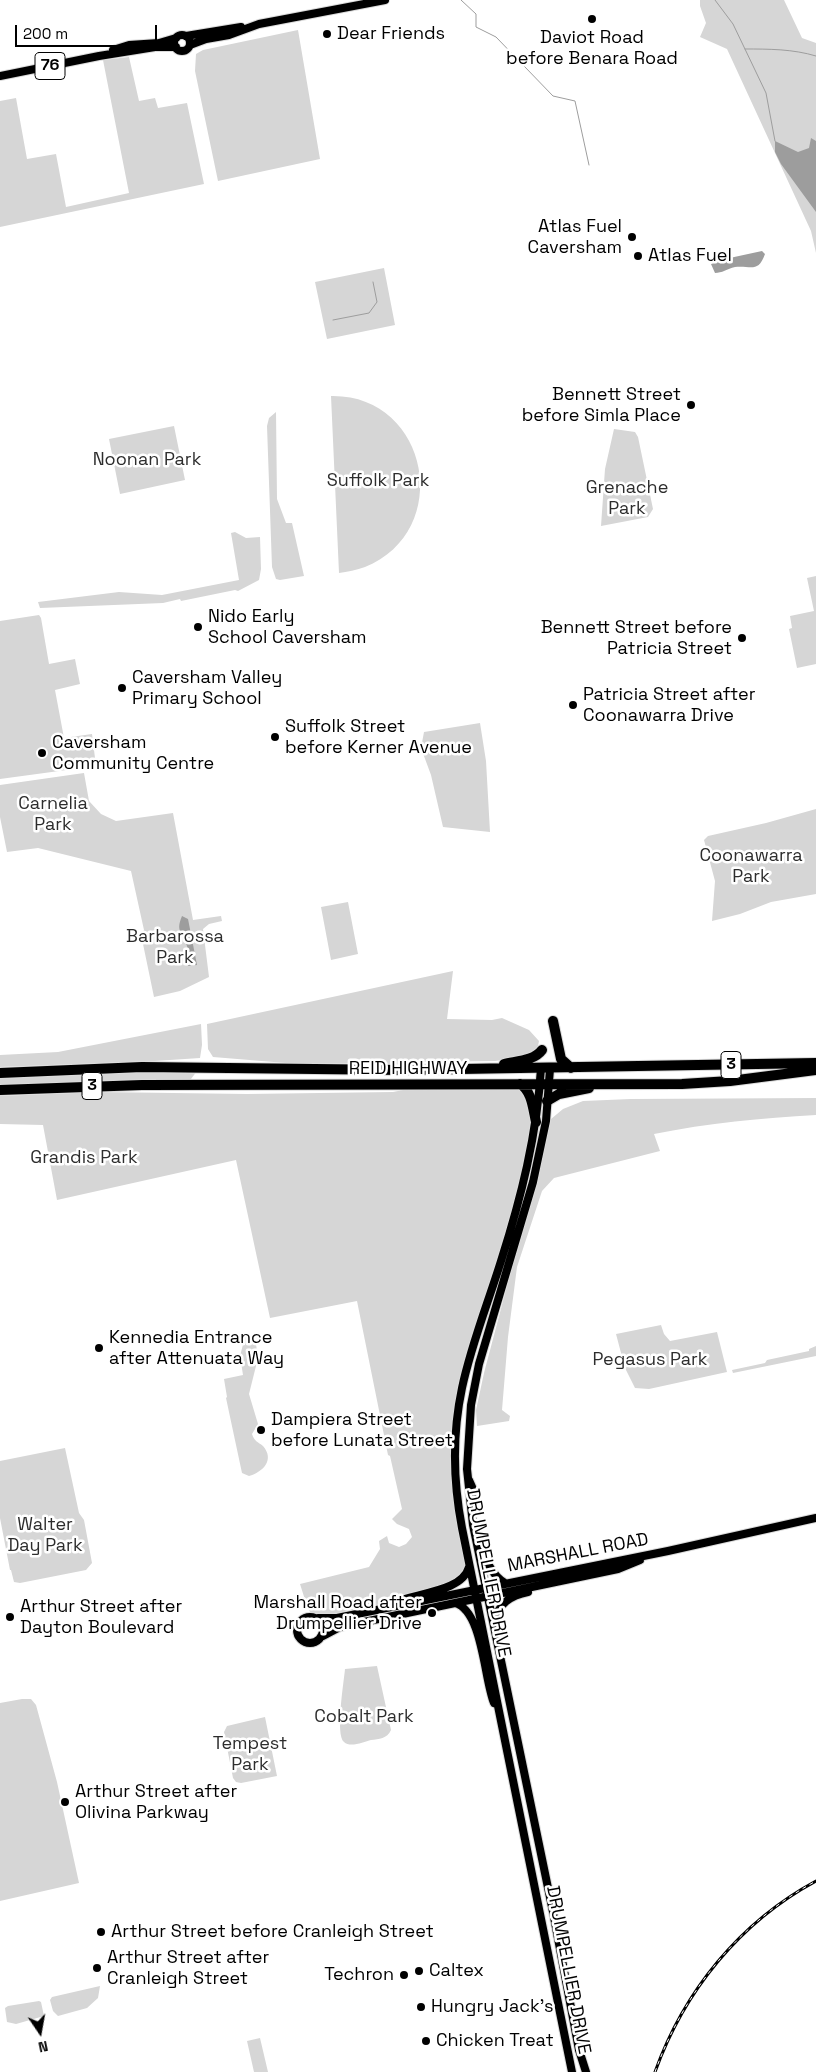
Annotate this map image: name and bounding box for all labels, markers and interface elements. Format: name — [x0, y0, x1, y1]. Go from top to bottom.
marker: Daviot Road before Benara Road — [586, 13, 598, 25]
scale bar — [18, 15, 160, 47]
place label: Dear Friends — [337, 23, 445, 45]
text: 200 m — [23, 24, 68, 43]
place label: Daviot Road before Benara Road — [506, 27, 678, 70]
marker: Dear Friends — [321, 28, 333, 40]
road number: 76 — [35, 52, 65, 80]
place label: Atlas Fuel Caversham — [528, 216, 622, 258]
marker: Atlas Fuel Caversham — [626, 231, 638, 243]
place label: Atlas Fuel — [648, 245, 732, 267]
marker: Atlas Fuel — [632, 250, 644, 262]
place label: Bennett Street before Simla Place — [522, 384, 681, 426]
marker: Bennett Street before Simla Place — [685, 399, 697, 411]
park label: Noonan Park — [93, 449, 201, 471]
park label: Suffolk Park — [327, 470, 429, 492]
park label: Grenache Park — [586, 477, 668, 520]
place label: Nido Early School Caversham — [208, 606, 366, 649]
place label: Bennett Street before Patricia Street — [541, 617, 732, 660]
marker: Nido Early School Caversham — [192, 621, 204, 633]
marker: Bennett Street before Patricia Street — [736, 632, 748, 644]
place label: Caversham Valley Primary School — [132, 667, 282, 710]
marker: Caversham Valley Primary School — [116, 682, 128, 694]
place label: Patricia Street after Coonawarra Drive — [583, 684, 755, 726]
marker: Patricia Street after Coonawarra Drive — [567, 699, 579, 711]
place label: Suffolk Street before Kerner Avenue — [285, 716, 472, 759]
marker: Suffolk Street before Kerner Avenue — [269, 731, 281, 743]
place label: Caversham Community Centre — [52, 732, 214, 774]
marker: Caversham Community Centre — [36, 747, 48, 759]
park label: Carnelia Park — [18, 793, 88, 836]
park label: Coonawarra Park — [699, 845, 803, 888]
park label: Barbarossa Park — [126, 926, 224, 969]
road number: 3 — [721, 1052, 741, 1078]
street label: REID HIGHWAY — [349, 1058, 467, 1080]
road number: 3 — [82, 1072, 102, 1100]
park label: Grandis Park — [30, 1147, 138, 1169]
place label: Kennedia Entrance after Attenuata Way — [109, 1327, 284, 1370]
marker: Kennedia Entrance after Attenuata Way — [93, 1342, 105, 1354]
park label: Pegasus Park — [592, 1349, 708, 1371]
place label: Dampiera Street before Lunata Street — [271, 1409, 453, 1452]
marker: Dampiera Street before Lunata Street — [255, 1424, 267, 1436]
street label: DRUMPELLIER DRIVE — [461, 1487, 515, 1659]
park label: Walter Day Park — [7, 1514, 83, 1556]
street label: MARSHALL ROAD — [506, 1529, 650, 1577]
place label: Marshall Road after Drumpellier Drive — [254, 1592, 422, 1635]
place label: Arthur Street after Dayton Boulevard — [20, 1596, 182, 1638]
marker: Marshall Road after Drumpellier Drive — [426, 1607, 438, 1619]
marker: Arthur Street after Dayton Boulevard — [4, 1611, 16, 1623]
park label: Cobalt Park — [314, 1706, 414, 1728]
park label: Tempest Park — [213, 1733, 287, 1776]
place label: Arthur Street after Olivina Parkway — [75, 1781, 237, 1824]
marker: Arthur Street after Olivina Parkway — [59, 1796, 71, 1808]
street label: DRUMPELLIER DRIVE — [541, 1884, 595, 2056]
place label: Arthur Street before Cranleigh Street — [111, 1921, 434, 1943]
marker: Arthur Street before Cranleigh Street — [95, 1926, 107, 1938]
place label: Arthur Street after Cranleigh Street — [107, 1947, 269, 1990]
place label: Caltex — [429, 1960, 484, 1982]
marker: Arthur Street after Cranleigh Street — [91, 1962, 103, 1974]
place label: Techron — [324, 1964, 394, 1986]
marker: Caltex — [413, 1965, 425, 1977]
marker: Techron — [398, 1969, 410, 1981]
place label: Hungry Jack's — [431, 1996, 554, 2018]
marker: Hungry Jack's — [415, 2001, 427, 2013]
north arrow — [15, 2007, 65, 2057]
place label: Chicken Treat — [436, 2030, 554, 2052]
marker: Chicken Treat — [420, 2035, 432, 2047]
text: N — [37, 2037, 50, 2056]

